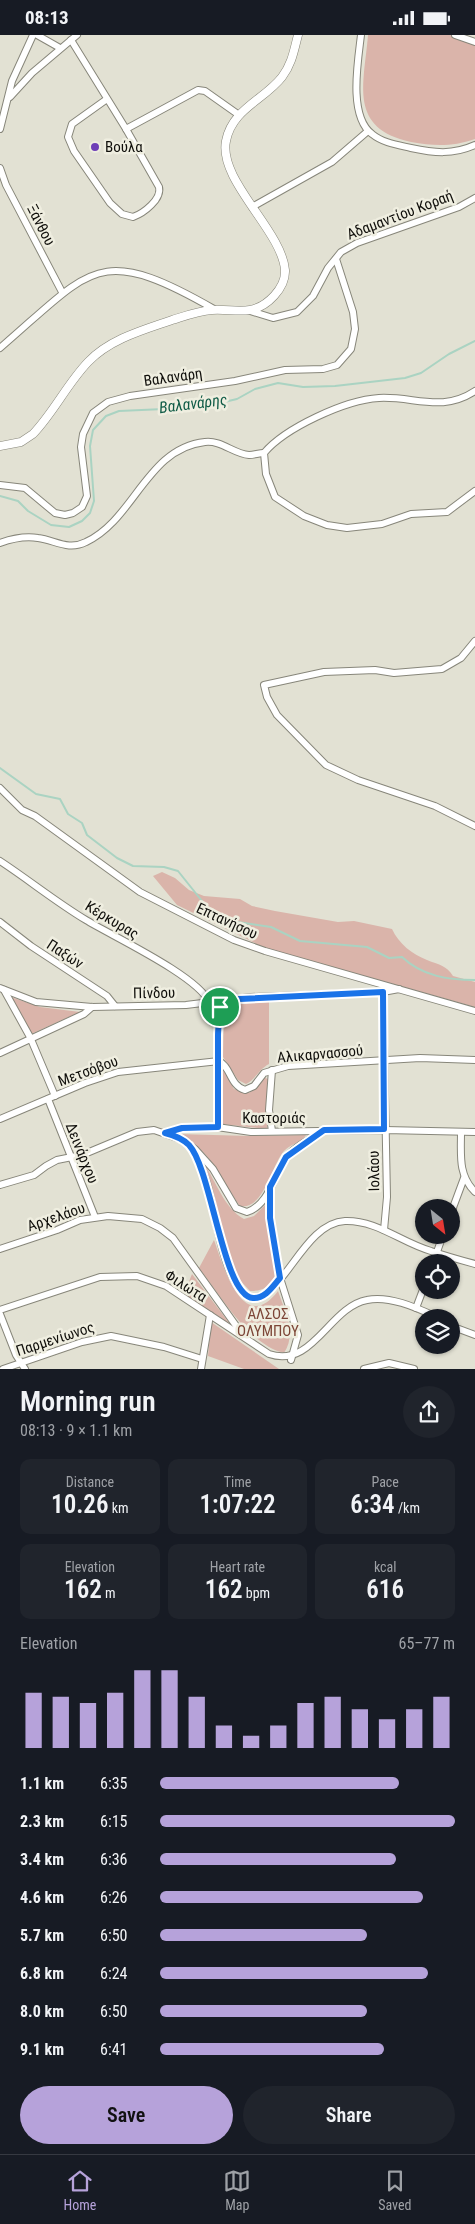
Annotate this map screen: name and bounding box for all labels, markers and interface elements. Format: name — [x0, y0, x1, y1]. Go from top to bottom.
text: 08:13 — [25, 6, 69, 29]
place label: Βούλα — [105, 138, 143, 156]
marker: Βούλα — [89, 141, 101, 153]
street label: Αδαμαντίου Κοραή — [344, 186, 456, 244]
street label: Ξάνθου — [23, 201, 59, 249]
street label: Βαλανάρη — [142, 364, 204, 390]
water label: Βαλανάρης — [158, 390, 228, 417]
street label: Κέρκυρας — [82, 897, 142, 943]
street label: Επτανήσου — [193, 899, 261, 943]
street label: Παξών — [43, 935, 87, 973]
street label: Πίνδου — [133, 984, 175, 1002]
pin — [199, 986, 241, 1028]
icon: arrive — [206, 993, 234, 1021]
street label: Αλικαρνασσού — [276, 1041, 364, 1067]
street label: Μετσόβου — [55, 1052, 121, 1090]
street label: Καστοριάς — [242, 1109, 306, 1127]
street label: Δεινάρχου — [62, 1120, 102, 1186]
street label: Ιολάου — [365, 1150, 383, 1192]
street label: Αρχελάου — [25, 1199, 87, 1235]
north arrow — [415, 1199, 460, 1244]
map controls — [415, 1199, 460, 1354]
button: locate — [415, 1254, 460, 1299]
street label: Φιλώτα — [162, 1266, 211, 1306]
park label: ΑΛΣΟΣ ΟΛΥΜΠΟΥ — [237, 1305, 299, 1340]
button: layers — [415, 1309, 460, 1354]
street label: Παρμενίωνος — [14, 1318, 96, 1360]
text: Morning run — [20, 1385, 156, 1418]
button: share — [403, 1386, 455, 1438]
text: 08:13 · 9 × 1.1 km — [20, 1421, 132, 1440]
text: Distance — [66, 1474, 114, 1490]
text: Time — [224, 1474, 251, 1490]
text: Pace — [371, 1474, 399, 1490]
text: 10.26 — [51, 1490, 109, 1519]
text: 1:07:22 — [199, 1490, 276, 1519]
text: 6:34 — [350, 1490, 395, 1519]
text: km — [109, 1500, 129, 1516]
text: /km — [395, 1500, 420, 1516]
text: Elevation — [65, 1559, 115, 1575]
text: Heart rate — [210, 1559, 265, 1575]
text: kcal — [374, 1559, 396, 1575]
text: 162 — [64, 1575, 102, 1604]
text: 162 — [205, 1575, 243, 1604]
text: 616 — [366, 1575, 404, 1604]
text: m — [102, 1585, 116, 1601]
text: bpm — [243, 1585, 270, 1601]
text: Elevation — [20, 1634, 78, 1653]
text: 65–77 m — [399, 1634, 455, 1653]
text: 1.1 km — [20, 1774, 64, 1793]
text: 6:35 — [100, 1774, 127, 1793]
text: 2.3 km — [20, 1812, 64, 1831]
text: 6:15 — [100, 1812, 127, 1831]
text: 3.4 km — [20, 1850, 64, 1869]
text: 6:36 — [100, 1850, 127, 1869]
text: 4.6 km — [20, 1888, 64, 1907]
text: 6:26 — [100, 1888, 127, 1907]
text: 5.7 km — [20, 1926, 64, 1945]
text: 6:50 — [100, 1926, 127, 1945]
text: 6.8 km — [20, 1964, 64, 1983]
text: 6:24 — [100, 1964, 127, 1983]
text: 8.0 km — [20, 2002, 64, 2021]
text: 6:50 — [100, 2002, 127, 2021]
text: 9.1 km — [20, 2040, 64, 2059]
text: 6:41 — [100, 2040, 127, 2059]
button: Save — [20, 2086, 233, 2144]
button: Share — [243, 2086, 455, 2144]
tab: Home — [63, 2167, 96, 2213]
tab: Map — [223, 2167, 251, 2213]
tab: Saved — [378, 2167, 412, 2213]

